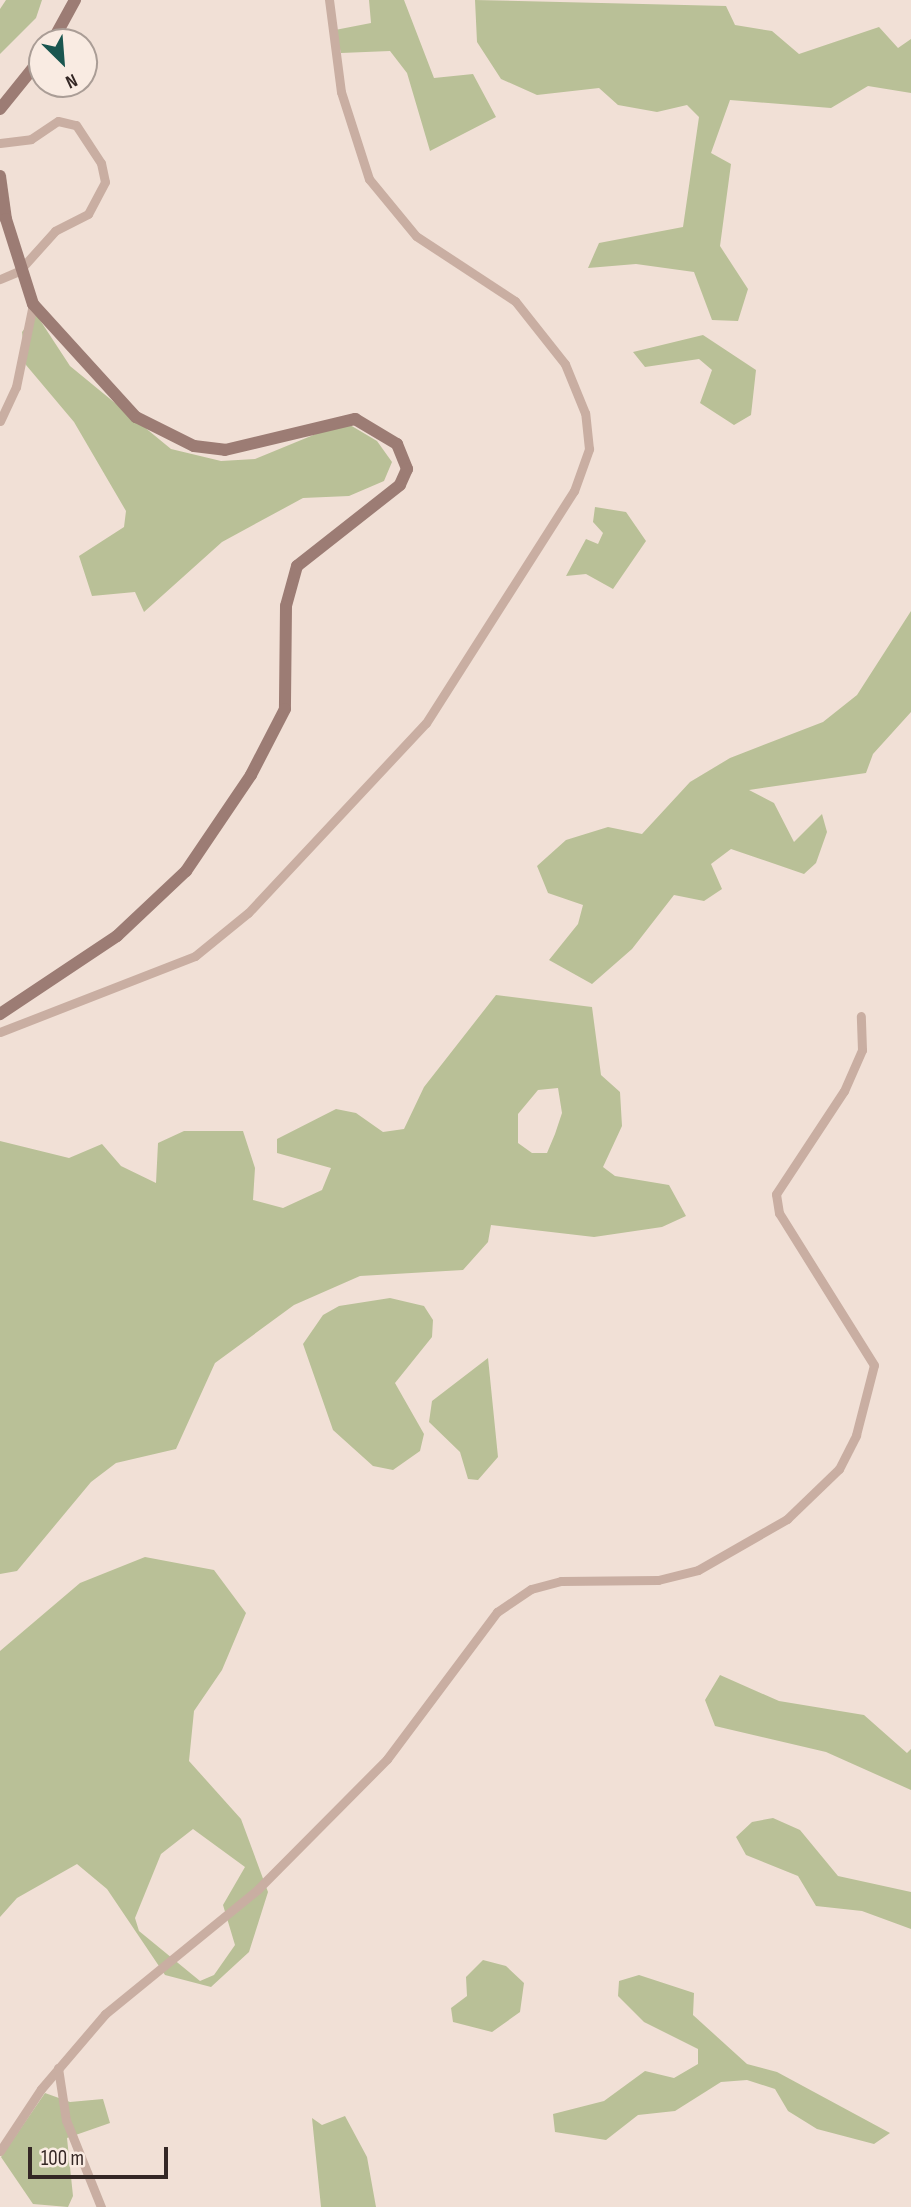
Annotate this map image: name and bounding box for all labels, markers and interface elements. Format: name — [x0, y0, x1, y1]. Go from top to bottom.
north arrow — [28, 28, 98, 98]
text: N — [62, 68, 81, 93]
scale bar — [32, 2134, 172, 2178]
text: 100 m — [41, 2146, 84, 2171]

